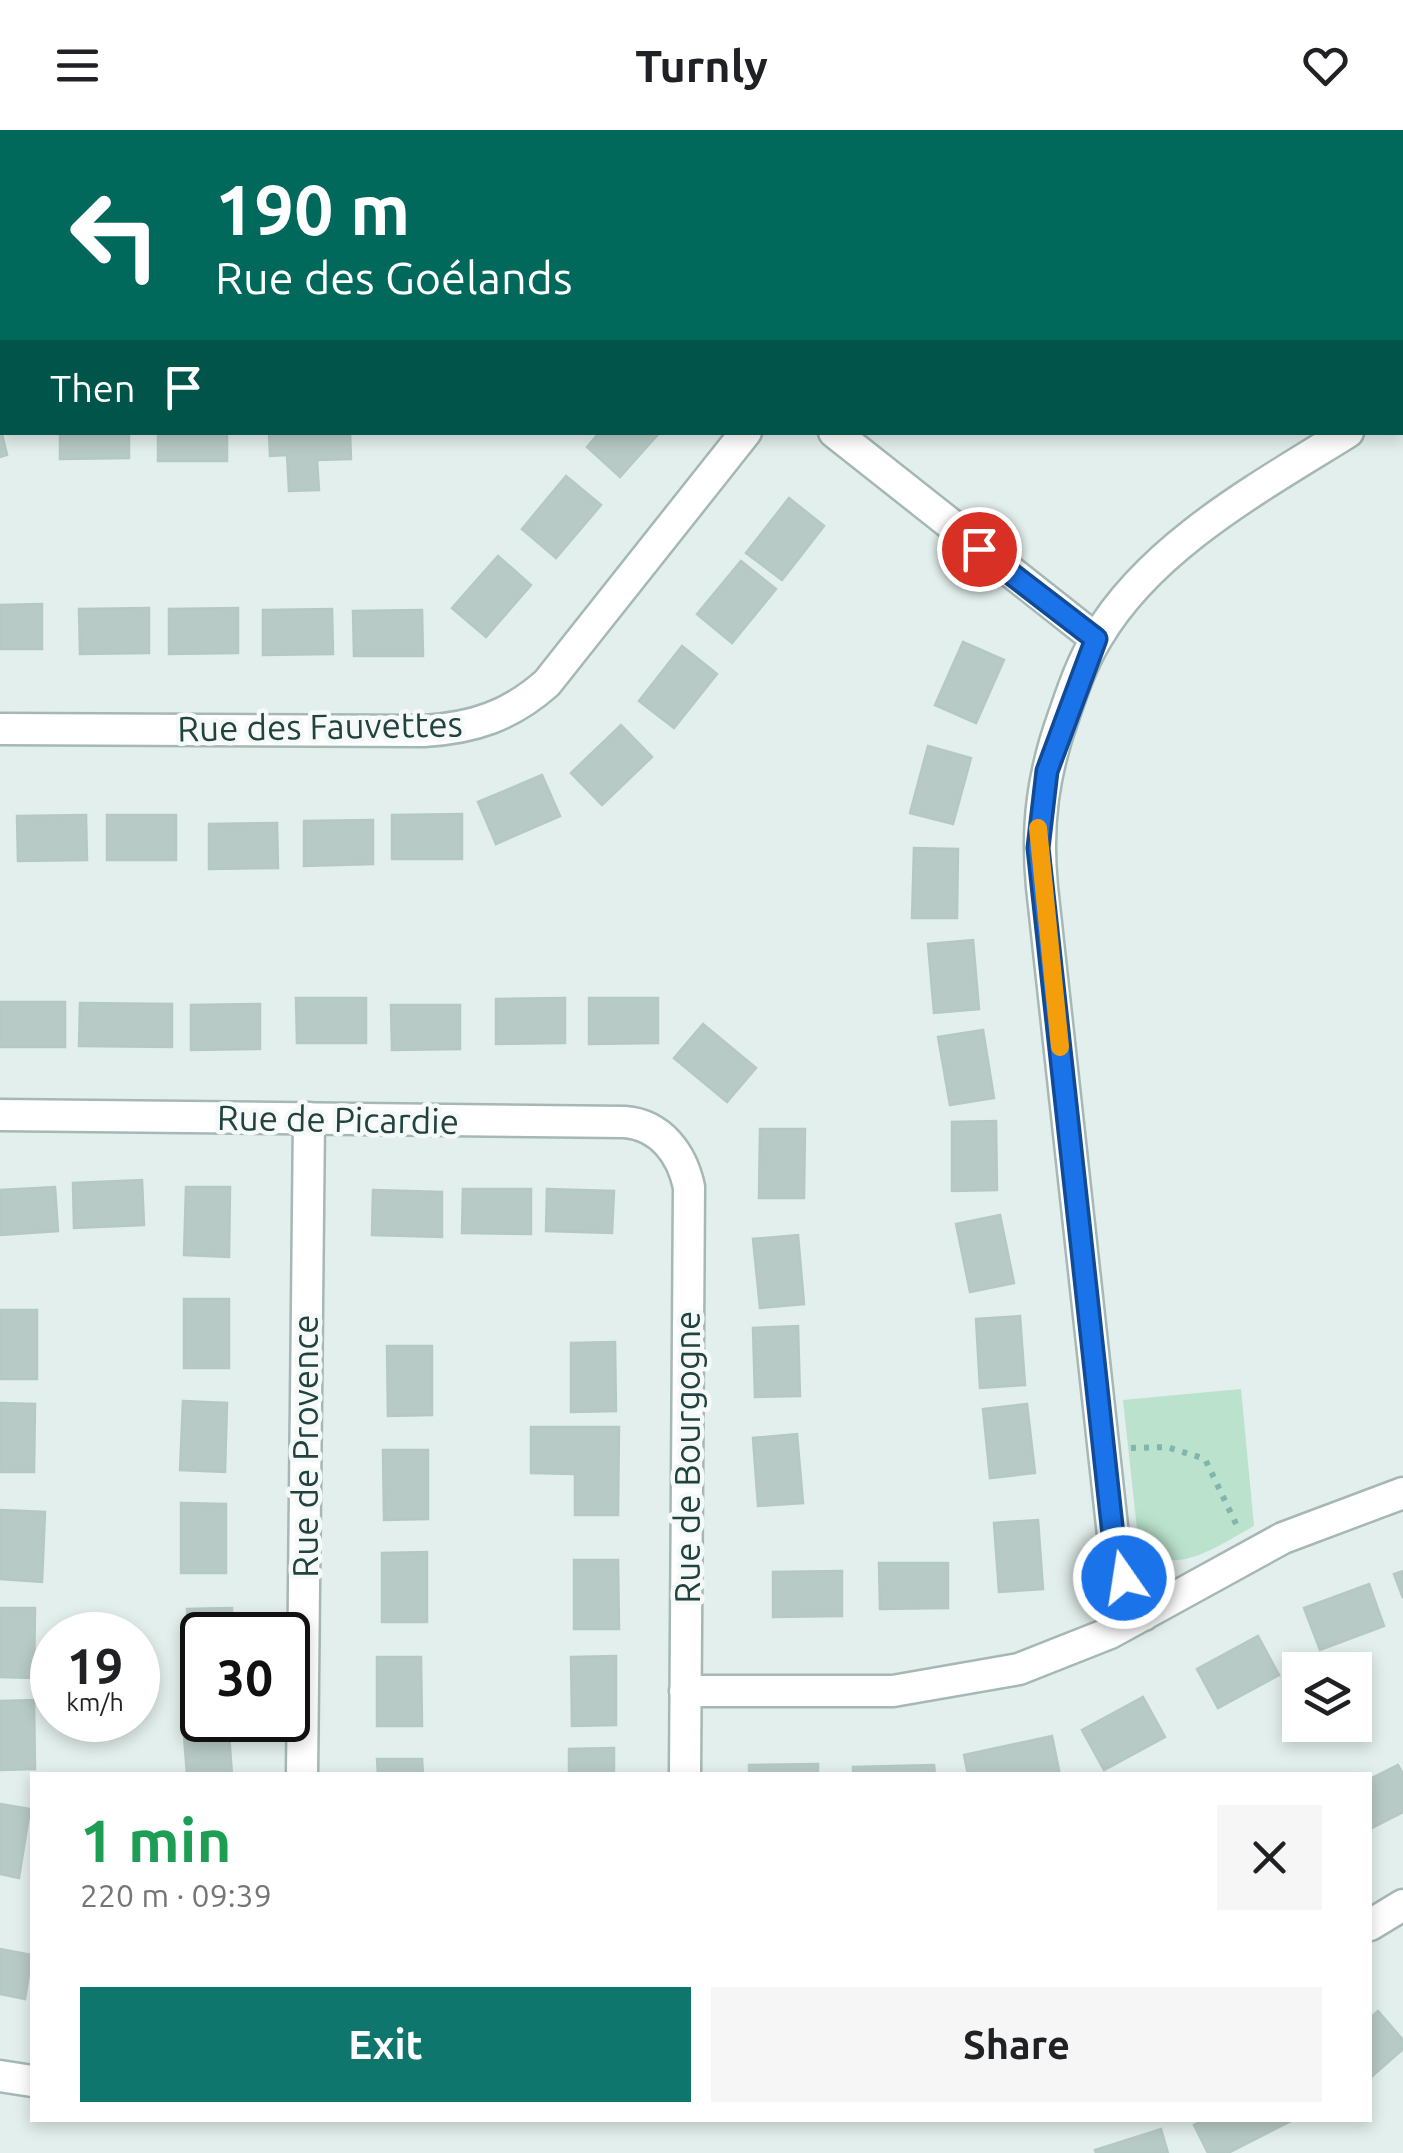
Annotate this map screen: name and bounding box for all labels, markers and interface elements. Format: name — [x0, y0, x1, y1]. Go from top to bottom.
icon: menu — [50, 38, 105, 93]
icon: heart — [1298, 38, 1353, 93]
text: Turnly — [635, 40, 768, 91]
icon: left — [50, 170, 180, 300]
text: 190 m — [215, 170, 410, 248]
text: Rue des Goélands — [215, 252, 572, 303]
icon: arrive — [156, 360, 211, 415]
text: Then — [50, 367, 136, 409]
pin — [937, 507, 1022, 592]
icon: arrive — [952, 522, 1007, 577]
street label: Rue des Fauvettes — [177, 704, 463, 748]
street label: Rue de Picardie — [217, 1097, 459, 1141]
street label: Rue de Bourgogne — [667, 1311, 707, 1603]
street label: Rue de Provence — [285, 1314, 325, 1578]
position arrow — [1072, 1526, 1176, 1630]
speed limit sign: 30 — [180, 1612, 310, 1742]
text: 19 — [67, 1637, 123, 1693]
map controls — [1282, 1652, 1372, 1742]
button: layers — [1282, 1652, 1372, 1742]
text: km/h — [66, 1688, 124, 1716]
button: close — [1217, 1805, 1322, 1910]
text: 1 min — [80, 1806, 232, 1873]
text: 220 m · 09:39 — [80, 1877, 272, 1913]
button: Exit — [80, 1987, 691, 2102]
button: Share — [711, 1987, 1322, 2102]

